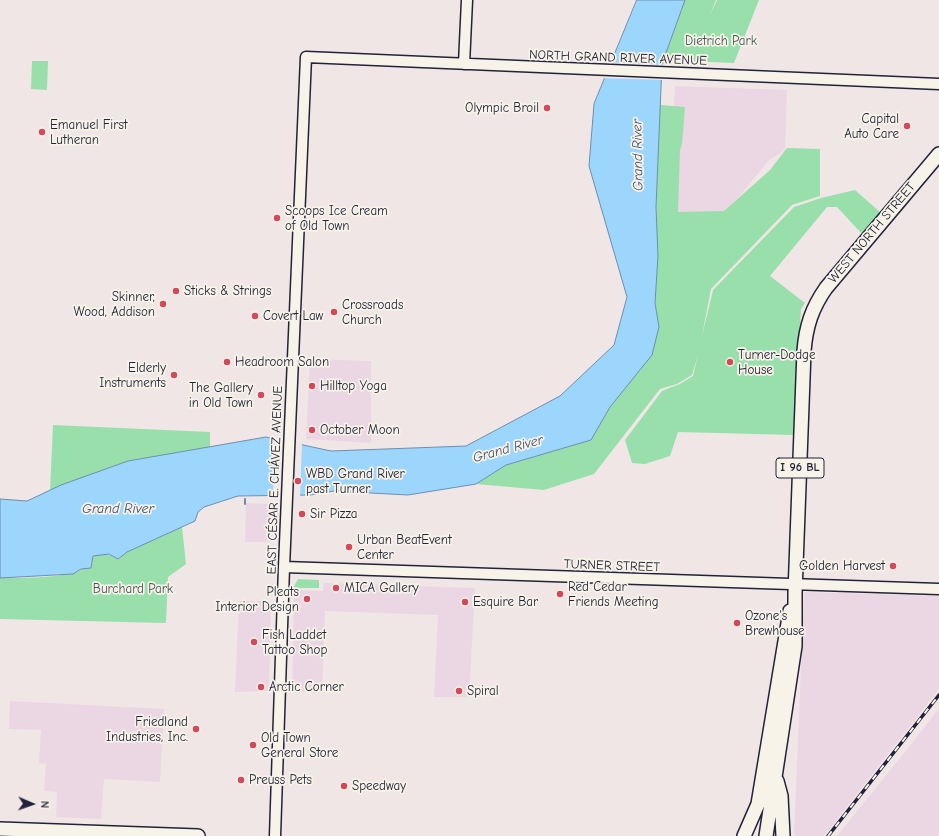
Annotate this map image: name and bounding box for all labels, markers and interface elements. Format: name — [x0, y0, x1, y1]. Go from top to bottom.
park label: Dietrich Park — [685, 33, 757, 49]
street label: NORTH GRAND RIVER AVENUE — [529, 47, 707, 69]
place label: Olympic Broil — [465, 100, 539, 116]
marker: Olympic Broil — [542, 103, 552, 113]
place label: Capital Auto Care — [844, 111, 899, 142]
place label: Emanuel First Lutheran — [50, 117, 128, 148]
water label: Grand River — [629, 119, 647, 191]
marker: Capital Auto Care — [902, 121, 912, 131]
marker: Emanuel First Lutheran — [37, 127, 47, 137]
street label: WEST NORTH STREET — [825, 179, 919, 287]
place label: Scoops Ice Cream of Old Town — [285, 203, 388, 234]
marker: Scoops Ice Cream of Old Town — [272, 213, 282, 223]
place label: Sticks & Strings — [184, 283, 271, 299]
marker: Sticks & Strings — [171, 286, 181, 296]
place label: Skinner, Wood, Addison — [73, 289, 155, 320]
place label: Crossroads Church — [342, 297, 403, 328]
marker: Skinner, Wood, Addison — [158, 299, 168, 309]
marker: Crossroads Church — [329, 307, 339, 317]
place label: Covert Law — [263, 308, 323, 324]
marker: Covert Law — [250, 311, 260, 321]
place label: Turner-Dodge House — [738, 347, 816, 378]
place label: Headroom Salon — [235, 354, 329, 370]
marker: Headroom Salon — [222, 357, 232, 367]
marker: Turner-Dodge House — [725, 357, 735, 367]
place label: Elderly Instruments — [99, 360, 166, 391]
marker: Elderly Instruments — [169, 370, 179, 380]
place label: Hilltop Yoga — [320, 378, 387, 394]
place label: The Gallery in Old Town — [189, 380, 253, 411]
marker: Hilltop Yoga — [307, 381, 317, 391]
street label: EAST CÉSAR E. CHÁVEZ AVENUE — [264, 385, 286, 575]
marker: The Gallery in Old Town — [256, 390, 266, 400]
place label: October Moon — [320, 422, 400, 438]
marker: October Moon — [307, 425, 317, 435]
water label: Grand River — [471, 432, 545, 466]
road number: I 96 BL — [776, 458, 824, 478]
place label: WBD Grand River past Turner — [306, 466, 405, 497]
marker: WBD Grand River past Turner — [293, 476, 303, 486]
water label: Grand River — [82, 501, 154, 517]
place label: Sir Pizza — [310, 506, 358, 522]
marker: Sir Pizza — [297, 509, 307, 519]
place label: Urban BeatEvent Center — [357, 532, 452, 563]
marker: Urban BeatEvent Center — [344, 542, 354, 552]
street label: TURNER STREET — [564, 557, 660, 575]
place label: Golden Harvest — [799, 558, 885, 574]
marker: Golden Harvest — [888, 561, 898, 571]
place label: Red Cedar Friends Meeting — [568, 579, 659, 610]
place label: MICA Gallery — [344, 580, 419, 596]
park label: Burchard Park — [93, 581, 173, 597]
marker: MICA Gallery — [331, 583, 341, 593]
place label: Pleats Interior Design — [215, 584, 299, 615]
marker: Red Cedar Friends Meeting — [555, 589, 565, 599]
marker: Pleats Interior Design — [302, 594, 312, 604]
place label: Esquire Bar — [473, 594, 538, 610]
marker: Esquire Bar — [460, 597, 470, 607]
place label: Ozone's Brewhouse — [745, 608, 805, 639]
marker: Ozone's Brewhouse — [732, 618, 742, 628]
place label: Fish Laddet Tattoo Shop — [262, 627, 327, 658]
marker: Fish Laddet Tattoo Shop — [249, 637, 259, 647]
place label: Arctic Corner — [269, 679, 344, 695]
marker: Arctic Corner — [256, 682, 266, 692]
place label: Spiral — [467, 683, 498, 699]
marker: Spiral — [454, 686, 464, 696]
place label: Friedland Industries, Inc. — [106, 714, 188, 745]
marker: Friedland Industries, Inc. — [191, 724, 201, 734]
place label: Old Town General Store — [261, 730, 338, 761]
marker: Old Town General Store — [248, 740, 258, 750]
place label: Preuss Pets — [249, 772, 312, 788]
marker: Preuss Pets — [236, 775, 246, 785]
place label: Speedway — [352, 778, 406, 794]
marker: Speedway — [339, 781, 349, 791]
north arrow — [12, 784, 52, 824]
text: N — [38, 801, 51, 808]

